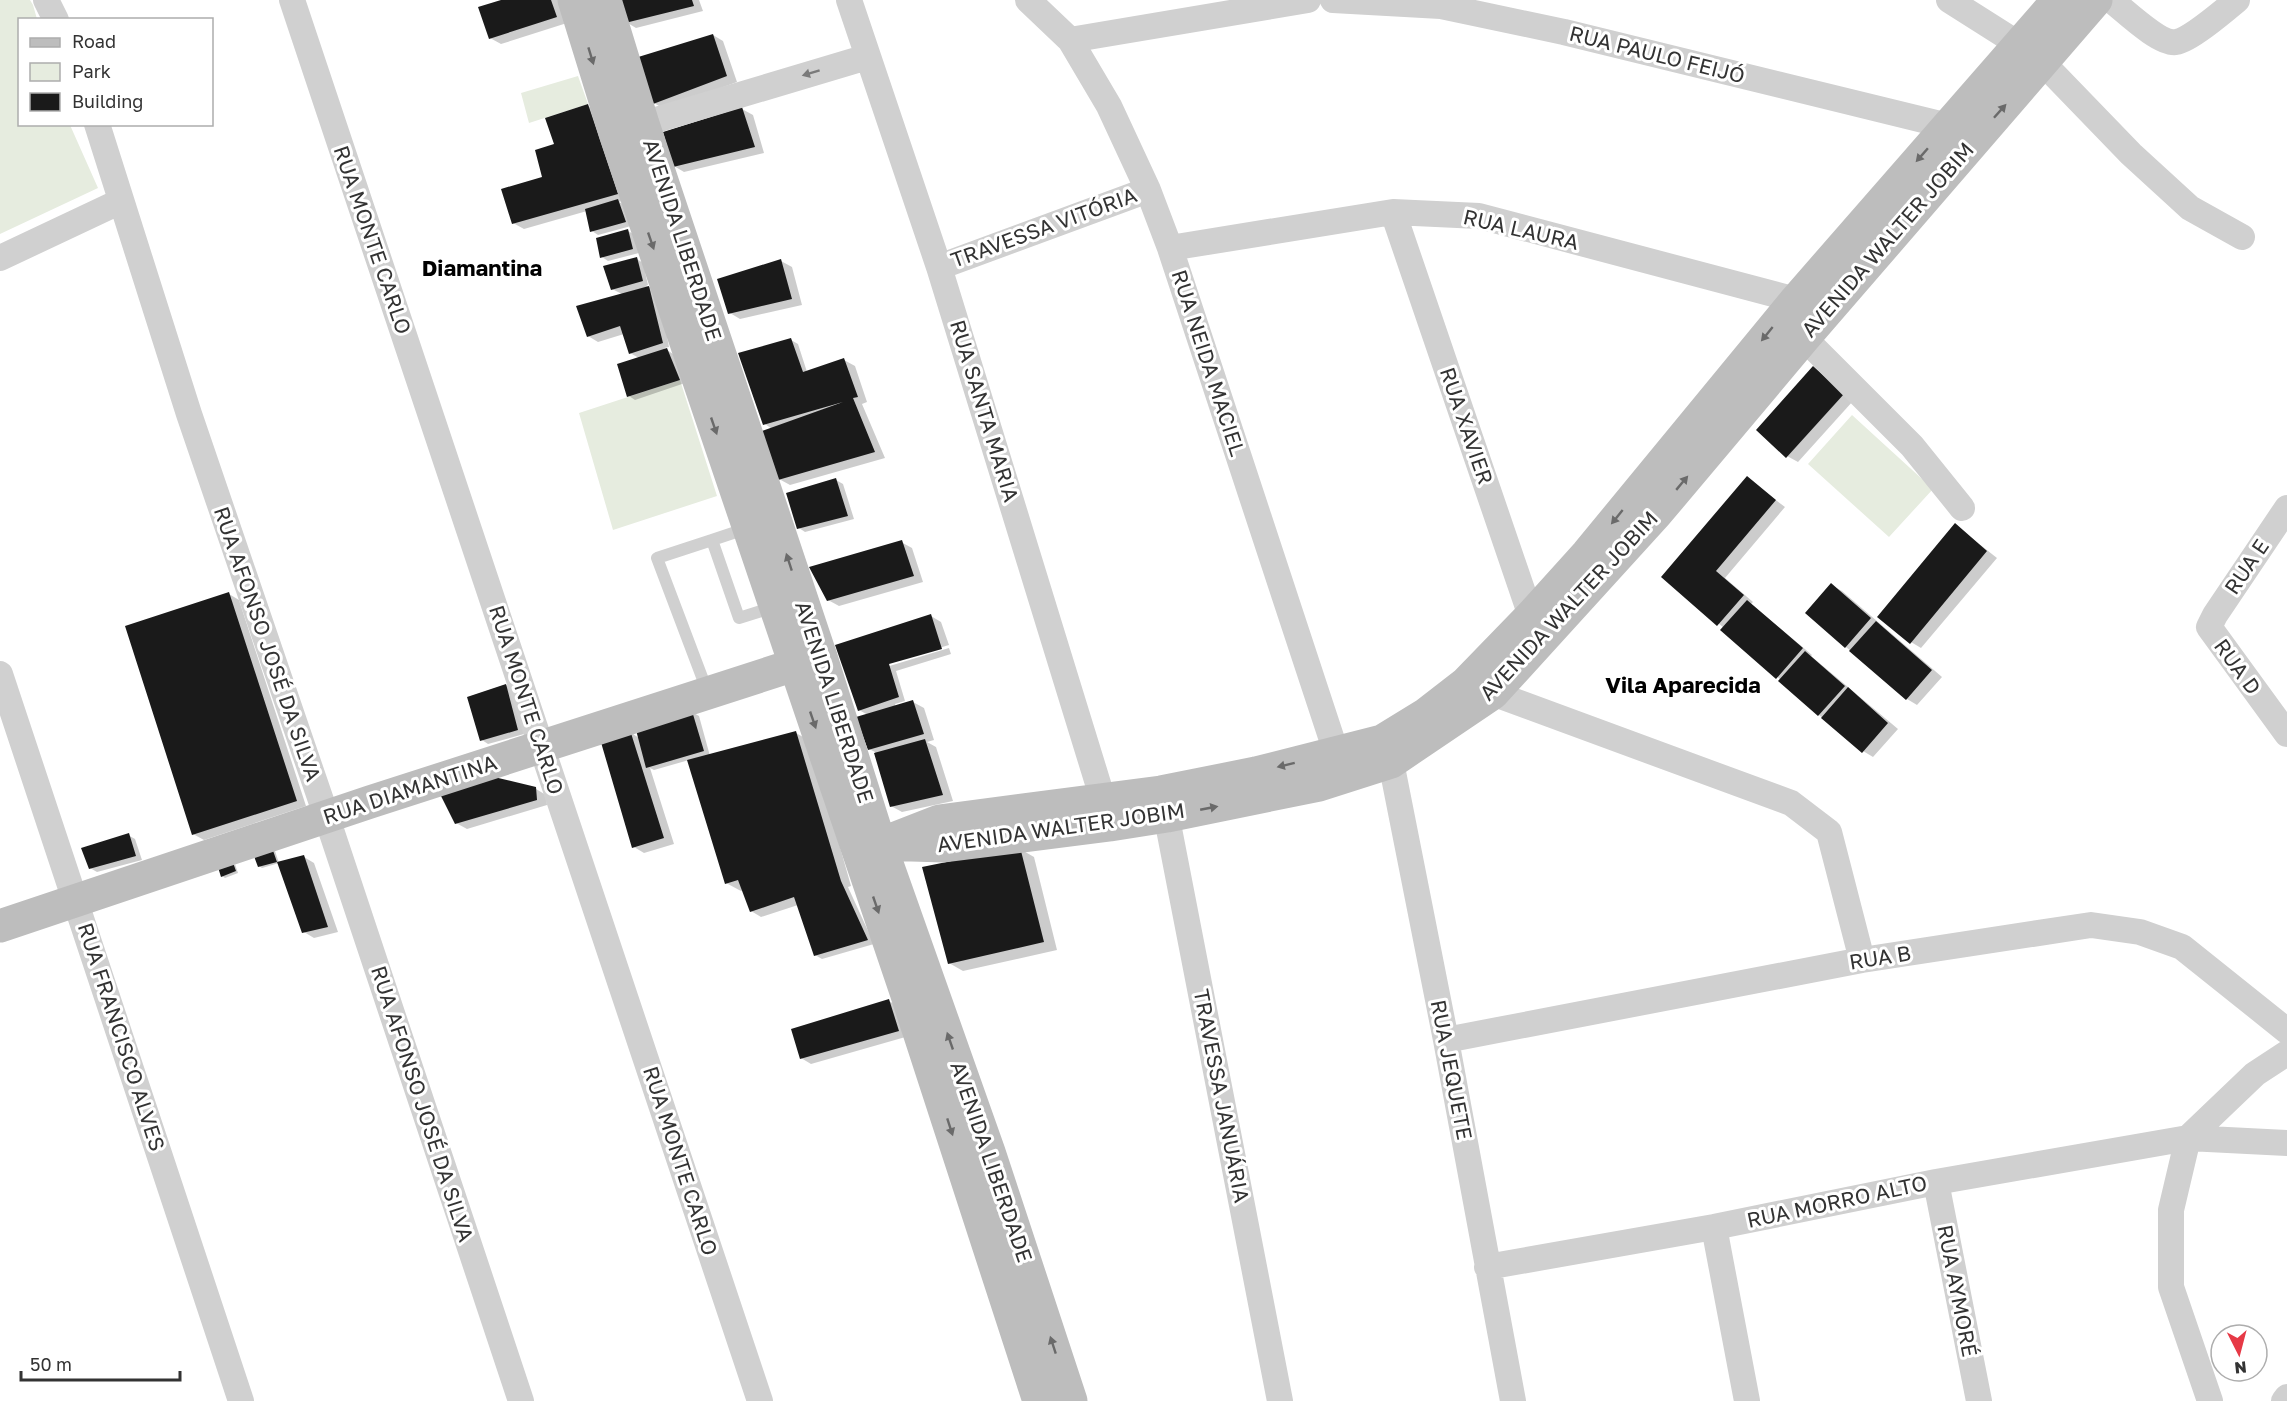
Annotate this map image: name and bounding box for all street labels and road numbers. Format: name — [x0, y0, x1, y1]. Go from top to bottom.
street label: RUA PAULO FEIJÓ — [1567, 20, 1748, 88]
street label: AVENIDA LIBERDADE — [638, 135, 728, 344]
street label: AVENIDA WALTER JOBIM — [1796, 137, 1979, 342]
street label: RUA MONTE CARLO — [328, 142, 417, 337]
street label: TRAVESSA VITÓRIA — [947, 181, 1140, 273]
street label: RUA LAURA — [1461, 203, 1582, 255]
street label: RUA NEIDA MACIEL — [1167, 266, 1251, 459]
street label: RUA SANTA MARIA — [945, 316, 1025, 505]
street label: RUA XAVIER — [1435, 364, 1499, 488]
street label: RUA AFONSO JOSÉ DA SILVA — [209, 503, 327, 784]
street label: AVENIDA WALTER JOBIM — [1474, 505, 1663, 706]
street label: RUA E — [2218, 534, 2274, 599]
street label: AVENIDA LIBERDADE — [790, 597, 880, 806]
street label: RUA MONTE CARLO — [484, 602, 570, 798]
street label: RUA D — [2209, 633, 2267, 699]
street label: RUA DIAMANTINA — [320, 749, 500, 829]
street label: AVENIDA WALTER JOBIM — [935, 797, 1186, 857]
street label: RUA FRANCISCO ALVES — [73, 919, 171, 1154]
street label: RUA B — [1847, 939, 1913, 975]
street label: RUA AFONSO JOSÉ DA SILVA — [366, 962, 480, 1245]
street label: TRAVESSA JANUÁRIA — [1189, 987, 1255, 1205]
street label: RUA JEQUETE — [1426, 998, 1478, 1142]
street label: AVENIDA LIBERDADE — [945, 1058, 1039, 1266]
street label: RUA MONTE CARLO — [638, 1063, 724, 1259]
street label: RUA MORRO ALTO — [1744, 1169, 1929, 1233]
street label: RUA AYMORÉ — [1932, 1222, 1984, 1359]

